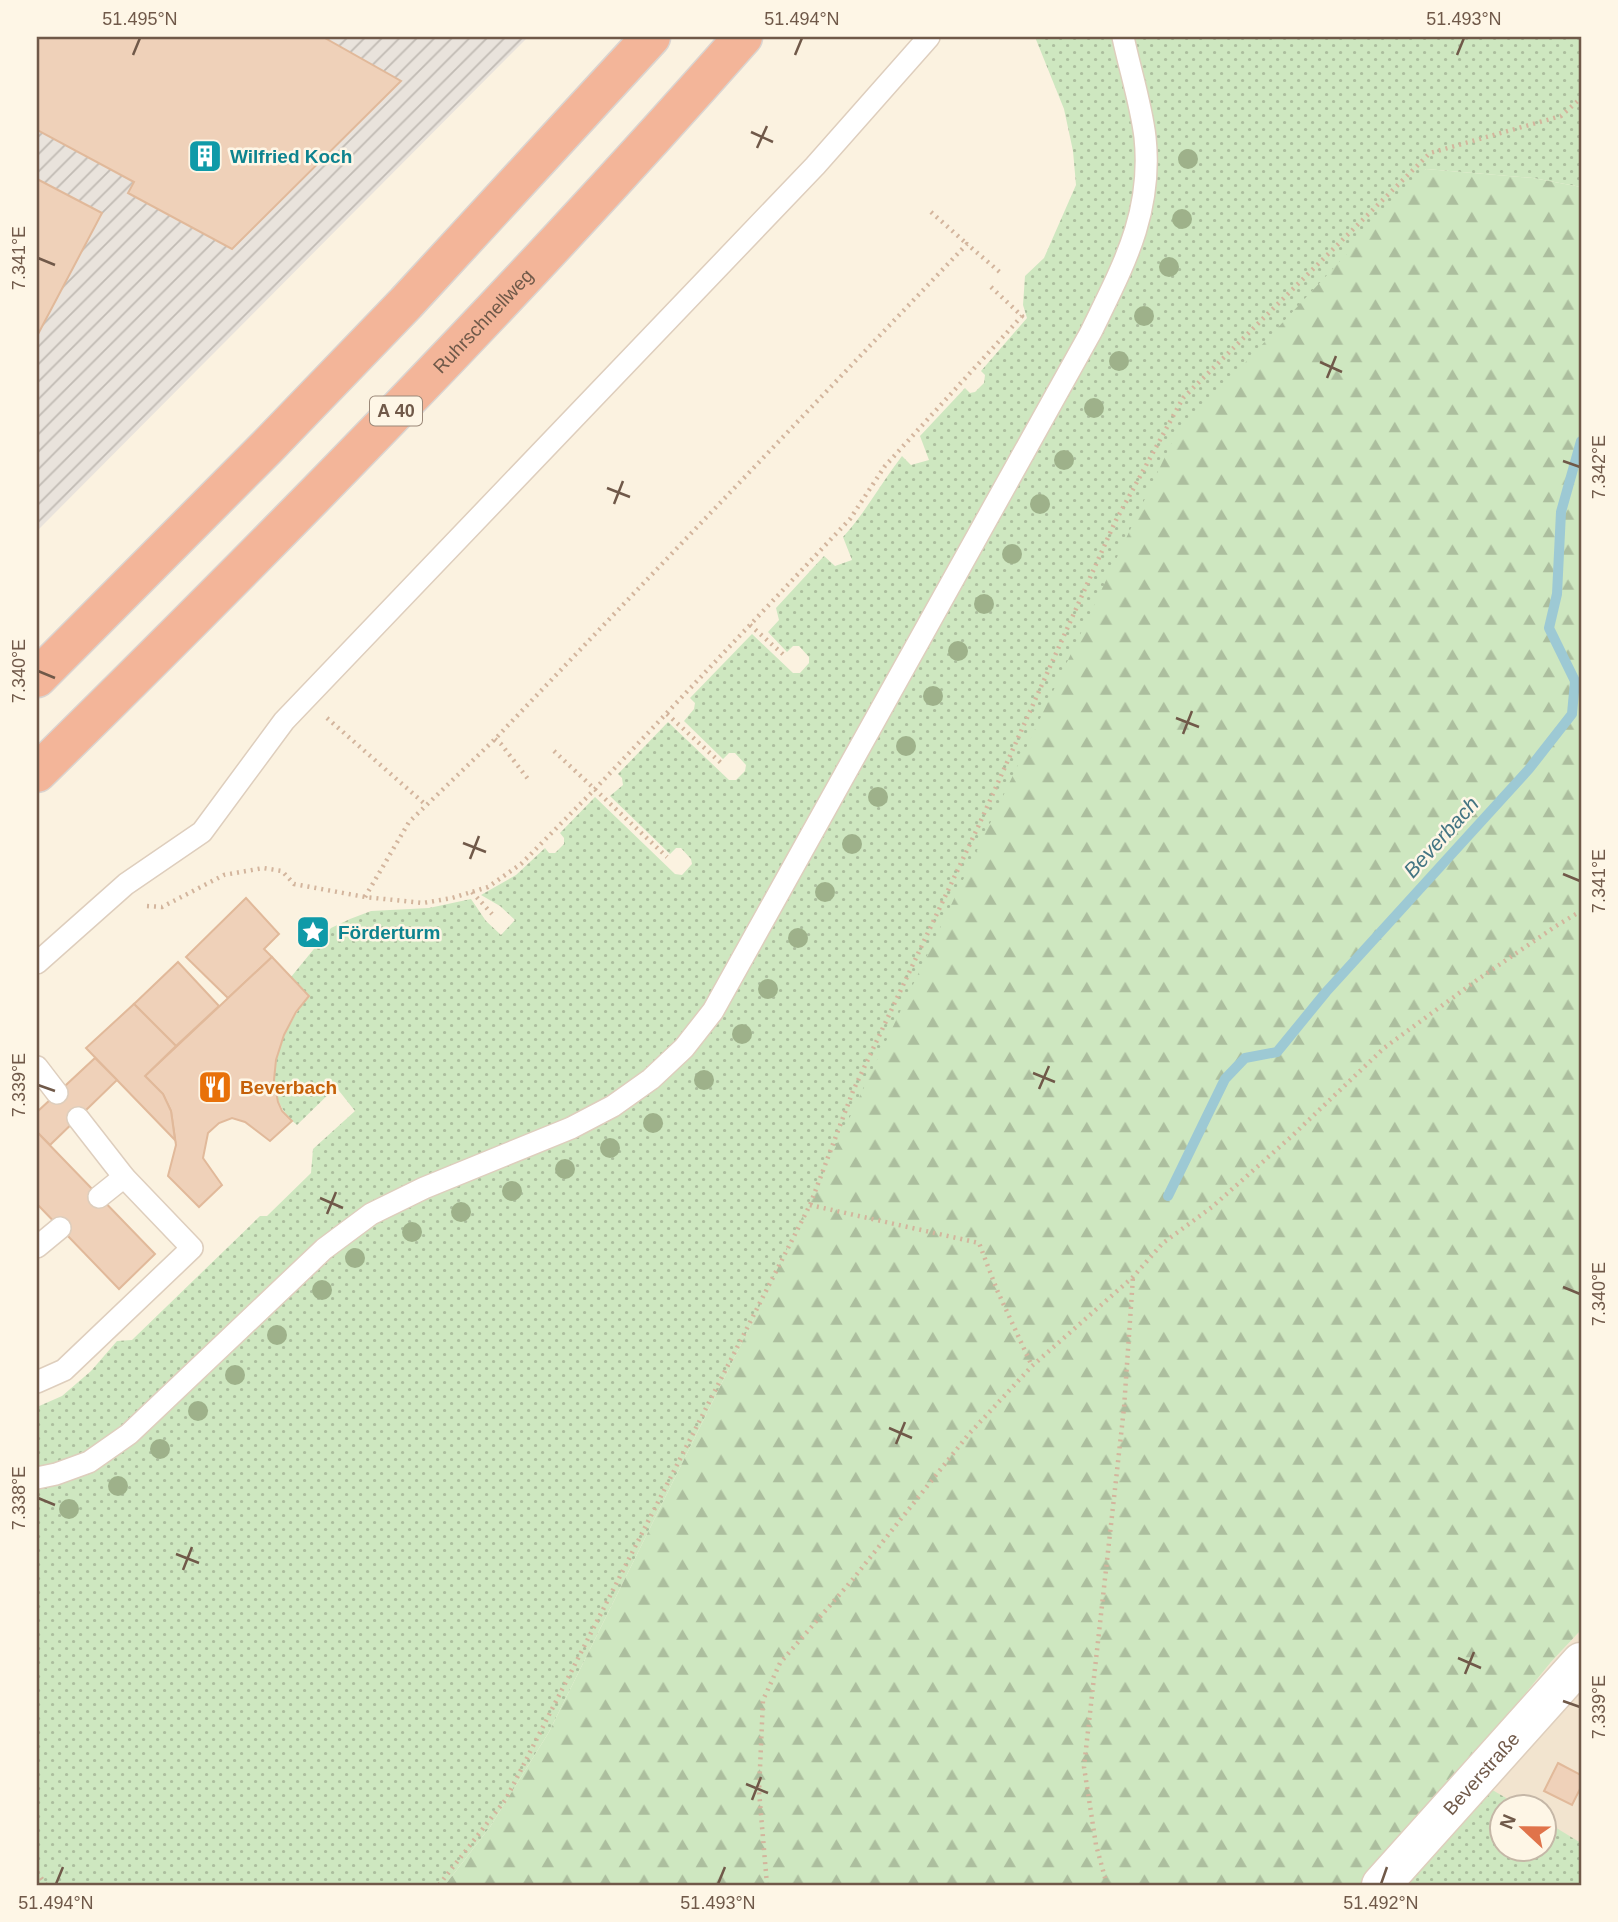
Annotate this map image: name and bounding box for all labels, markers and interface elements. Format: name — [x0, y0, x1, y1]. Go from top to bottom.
text: 51.495°N — [102, 9, 178, 29]
text: 51.494°N — [764, 9, 840, 29]
text: 51.493°N — [1426, 9, 1502, 29]
building icon: Wilfried Koch — [186, 137, 224, 175]
place label: Wilfried Koch — [230, 146, 352, 167]
text: 7.341°E — [9, 226, 29, 290]
street label: Ruhrschnellweg — [429, 265, 537, 377]
road number: A 40 — [370, 396, 422, 426]
text: 7.342°E — [1589, 435, 1609, 499]
text: 7.340°E — [9, 639, 29, 703]
water label: Beverbach — [1399, 792, 1483, 882]
text: 7.341°E — [1589, 849, 1609, 913]
place icon: Förderturm — [294, 913, 332, 951]
place label: Förderturm — [338, 922, 440, 943]
text: 7.339°E — [9, 1053, 29, 1117]
restaurant icon: Beverbach — [196, 1068, 234, 1106]
place label: Beverbach — [240, 1077, 337, 1098]
text: 7.340°E — [1589, 1262, 1609, 1326]
text: 7.338°E — [9, 1466, 29, 1530]
text: 7.339°E — [1589, 1675, 1609, 1739]
street label: Beverstraße — [1439, 1728, 1524, 1819]
north arrow — [1488, 1792, 1558, 1862]
text: N — [1495, 1812, 1520, 1832]
text: 51.494°N — [18, 1893, 94, 1913]
text: 51.493°N — [680, 1893, 756, 1913]
text: 51.492°N — [1343, 1893, 1419, 1913]

